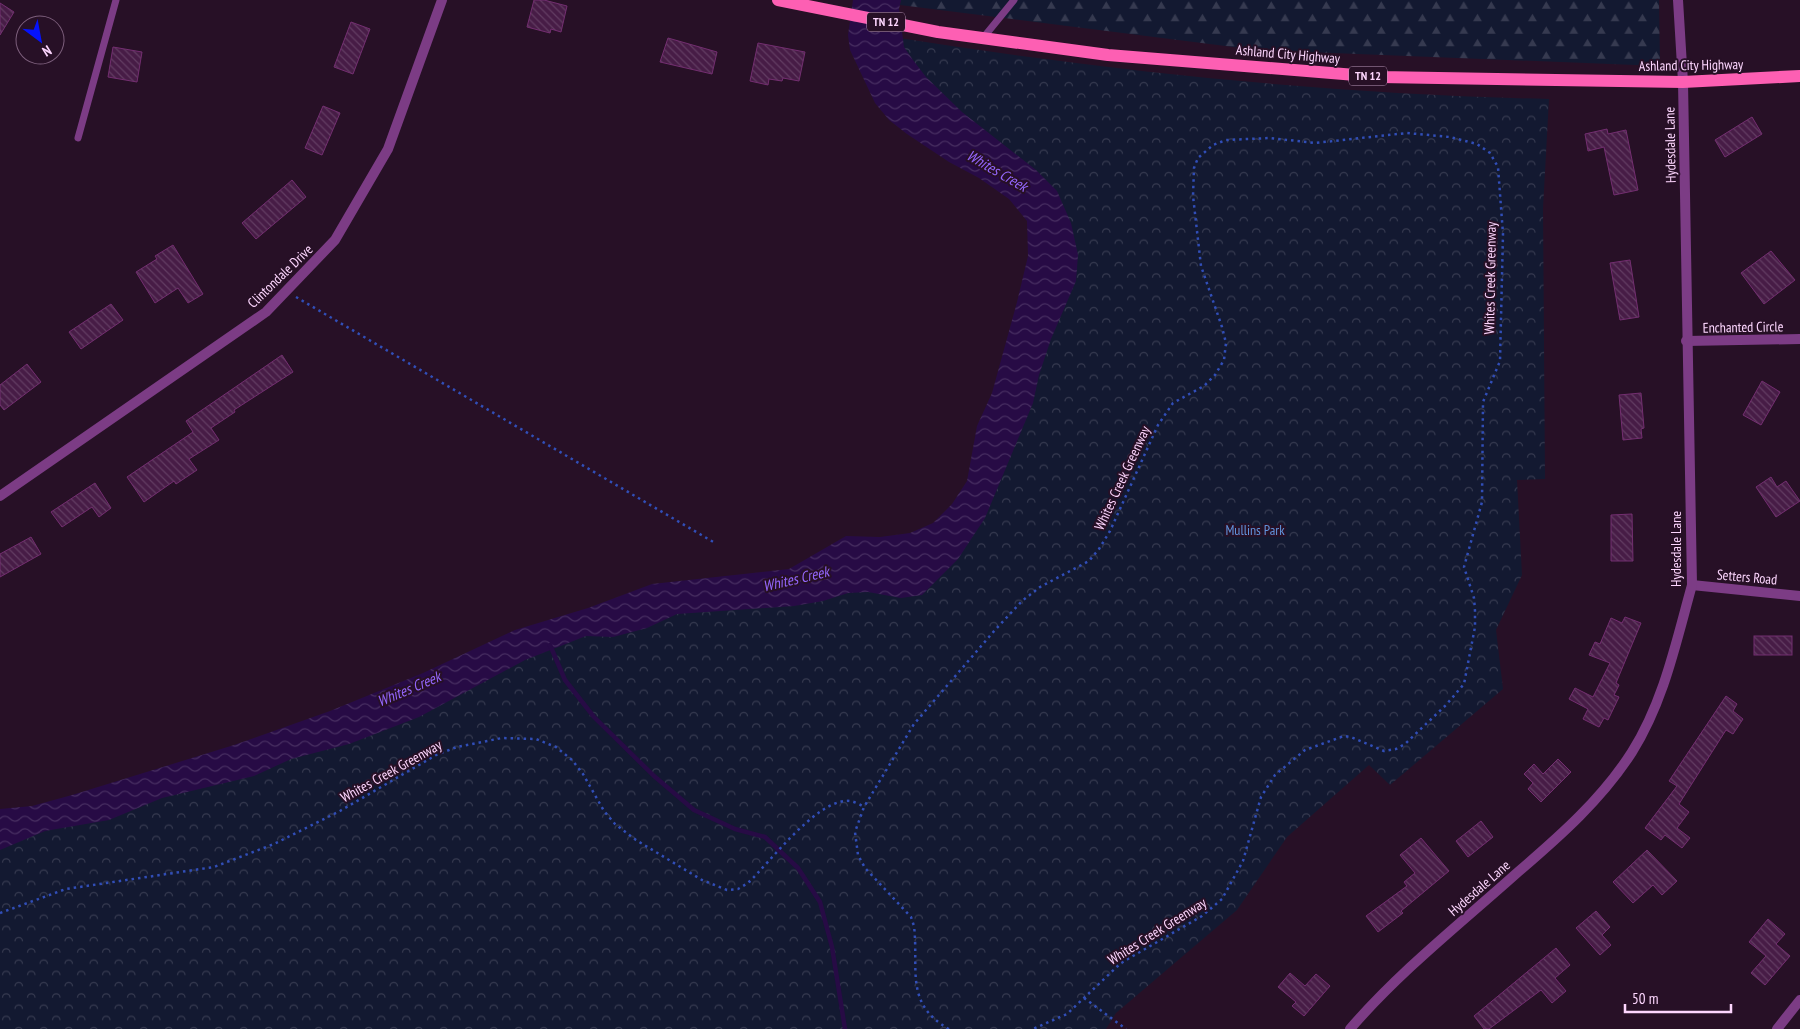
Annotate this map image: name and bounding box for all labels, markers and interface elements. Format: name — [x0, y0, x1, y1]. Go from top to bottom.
road number: TN 12 — [867, 13, 905, 32]
north arrow — [15, 15, 65, 65]
street label: Ashland City Highway — [1235, 40, 1342, 68]
text: N — [39, 41, 55, 61]
street label: Ashland City Highway — [1639, 55, 1744, 75]
road number: TN 12 — [1349, 66, 1387, 85]
street label: Hydesdale Lane — [1660, 107, 1680, 183]
water label: Whites Creek — [963, 146, 1033, 197]
street label: Whites Creek Greenway — [1480, 221, 1500, 335]
street label: Clintondale Drive — [244, 240, 317, 312]
street label: Enchanted Circle — [1702, 317, 1784, 337]
street label: Whites Creek Greenway — [1090, 422, 1154, 533]
street label: Hydesdale Lane — [1667, 511, 1685, 587]
park label: Mullins Park — [1225, 521, 1285, 539]
water label: Whites Creek — [761, 561, 833, 595]
street label: Setters Road — [1716, 565, 1778, 589]
water label: Whites Creek — [374, 666, 445, 710]
street label: Whites Creek Greenway — [337, 735, 445, 806]
street label: Hydesdale Lane — [1444, 856, 1514, 920]
street label: Whites Creek Greenway — [1104, 893, 1210, 969]
scale bar — [1625, 982, 1731, 1014]
text: 50 m — [1632, 989, 1658, 1008]

